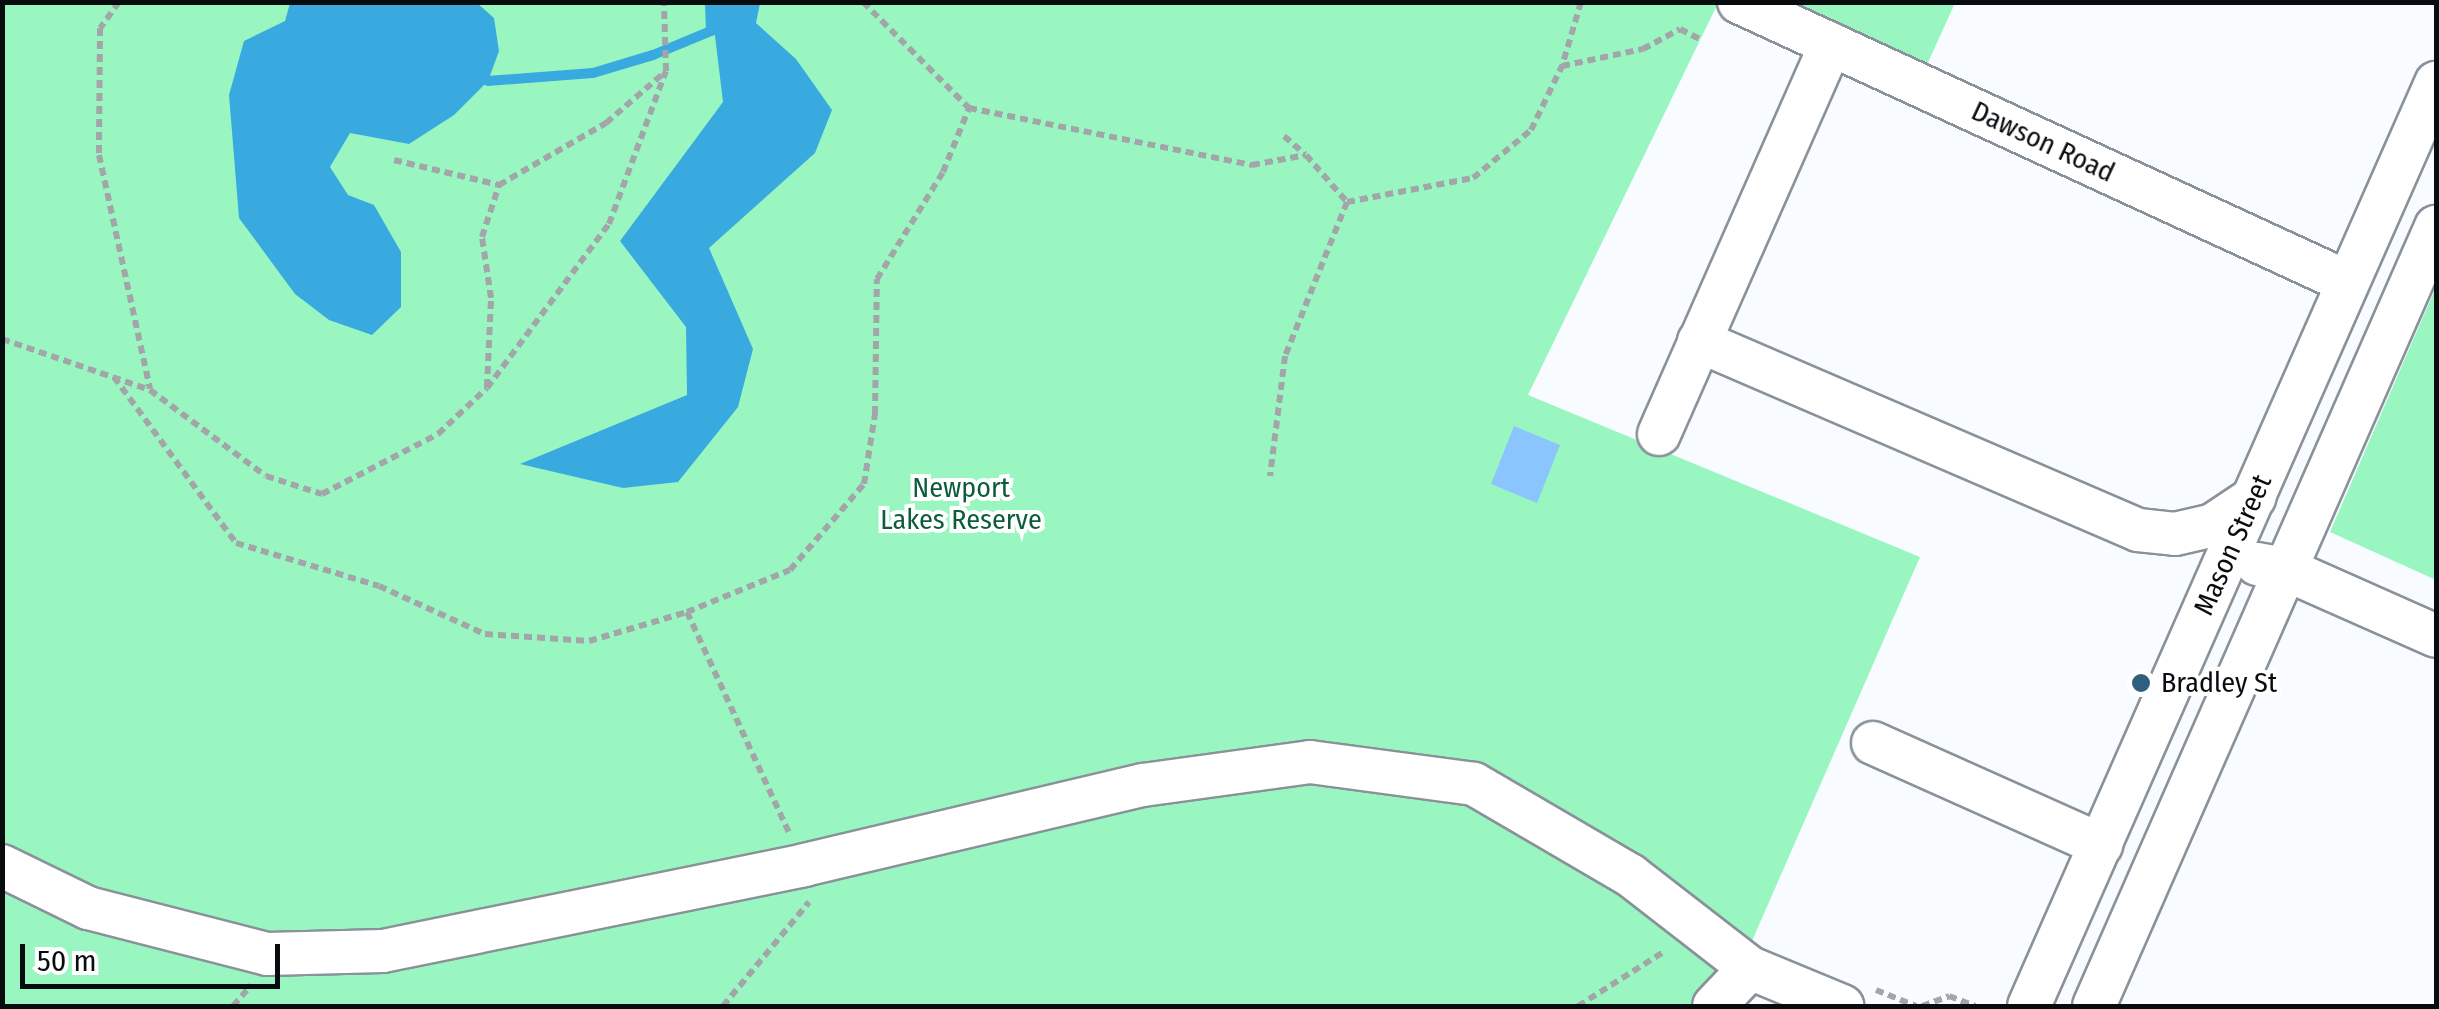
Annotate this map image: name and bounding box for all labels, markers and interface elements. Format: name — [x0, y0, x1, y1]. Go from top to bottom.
street label: Dawson Road — [1966, 94, 2120, 190]
street label: Mason Street — [2187, 470, 2279, 620]
park label: Newport Lakes Reserve — [880, 471, 1042, 537]
place label: Bradley St — [2161, 666, 2277, 700]
marker: Bradley St — [2130, 672, 2152, 694]
scale bar — [25, 924, 285, 986]
text: 50 m — [37, 943, 97, 979]

